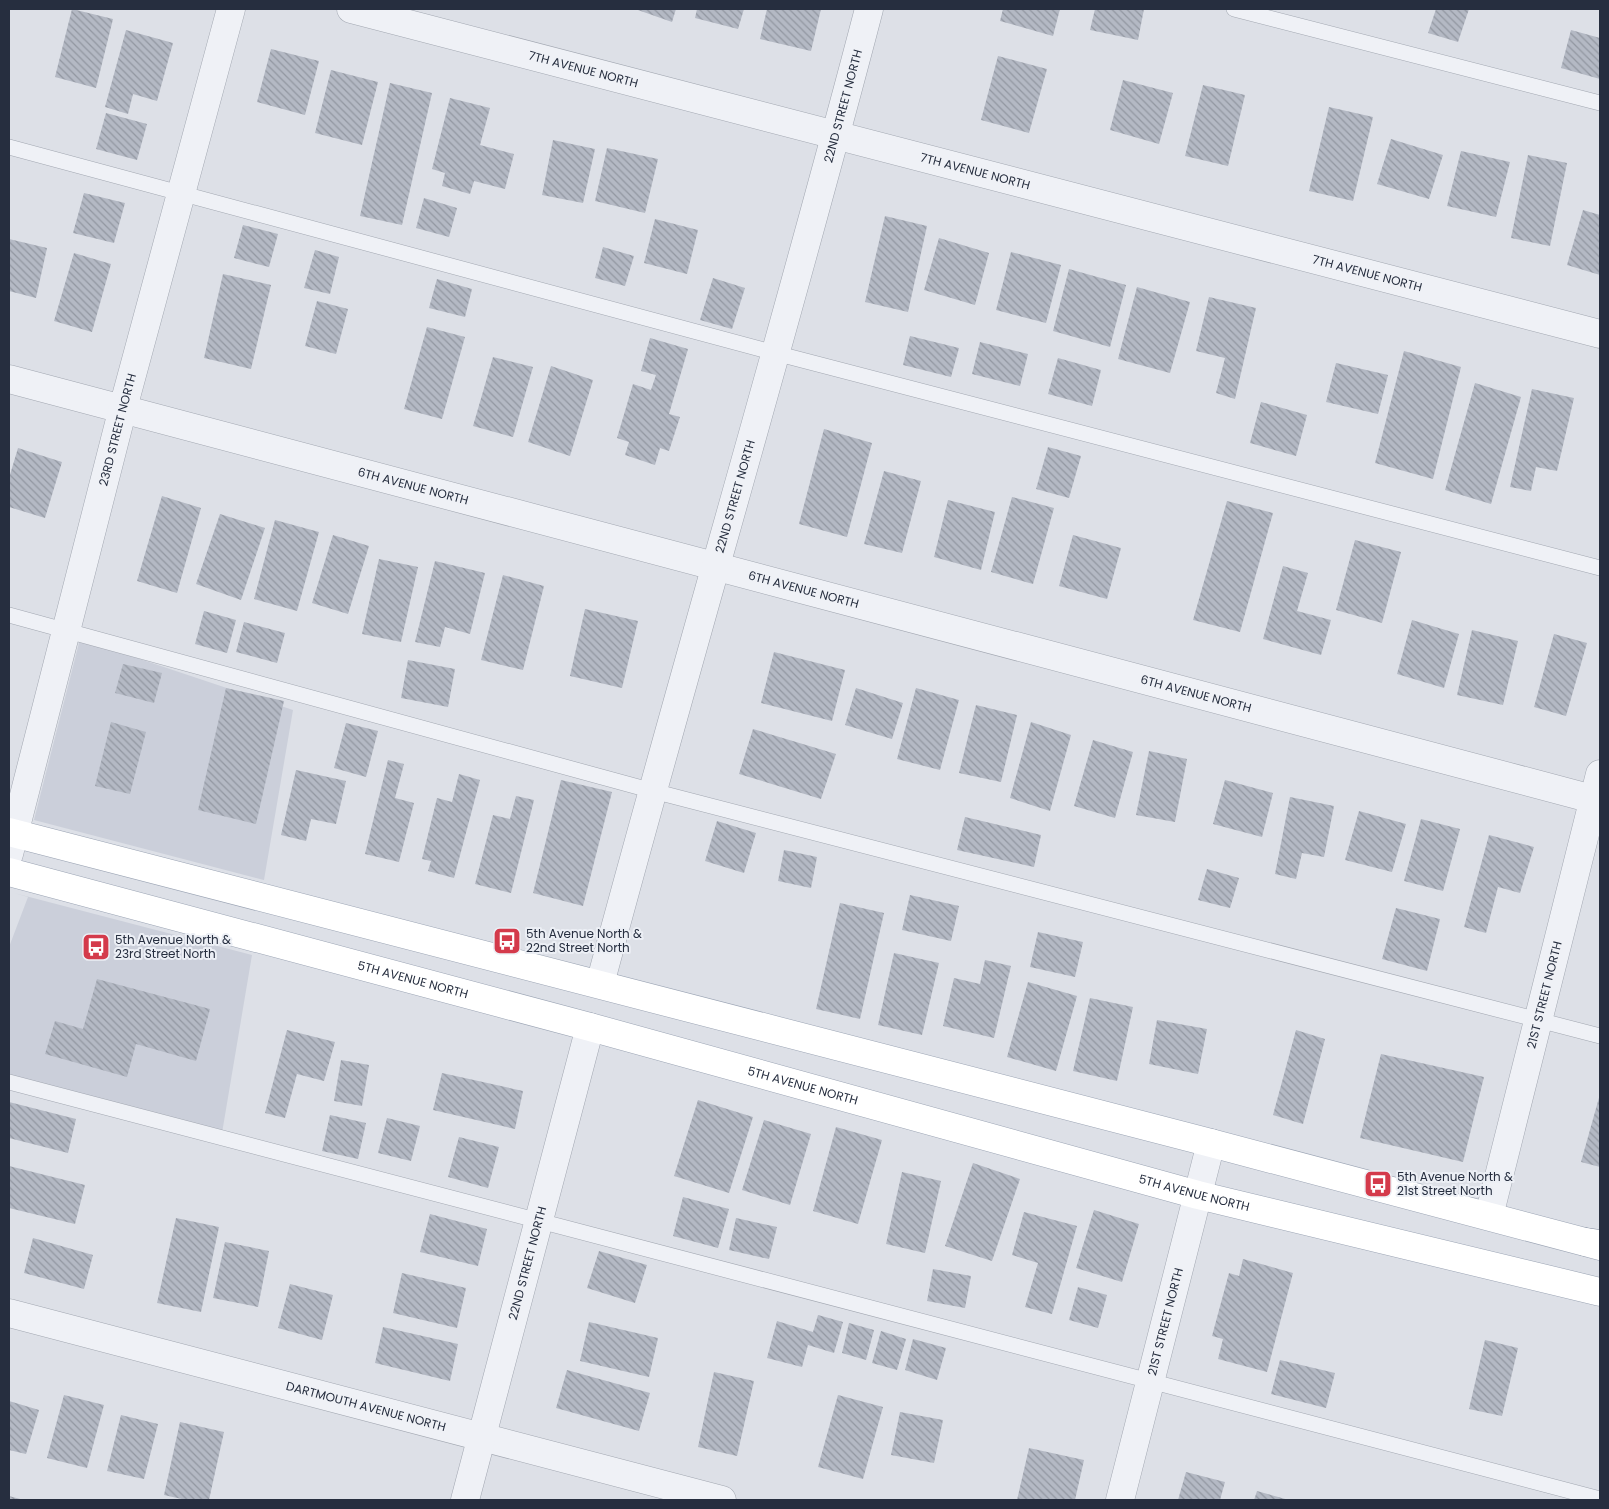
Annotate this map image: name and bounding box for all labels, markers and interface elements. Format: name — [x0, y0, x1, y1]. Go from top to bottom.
street label: 7TH AVENUE NORTH — [527, 47, 640, 91]
street label: 22ND STREET NORTH — [819, 47, 866, 165]
street label: 7TH AVENUE NORTH — [919, 149, 1032, 193]
street label: 7TH AVENUE NORTH — [1311, 250, 1424, 295]
street label: 23RD STREET NORTH — [94, 371, 140, 488]
street label: 22ND STREET NORTH — [711, 438, 759, 555]
street label: 6TH AVENUE NORTH — [356, 463, 470, 509]
street label: 6TH AVENUE NORTH — [746, 566, 861, 612]
street label: 6TH AVENUE NORTH — [1139, 671, 1253, 716]
place label: 5th Avenue North & 22nd Street North — [526, 925, 642, 956]
bus stop icon: 5th Avenue North & 22nd Street North — [492, 926, 522, 956]
place label: 5th Avenue North & 23rd Street North — [115, 931, 231, 962]
bus stop icon: 5th Avenue North & 23rd Street North — [81, 932, 111, 962]
street label: 21ST STREET NORTH — [1522, 939, 1566, 1050]
street label: 5TH AVENUE NORTH — [356, 956, 470, 1002]
street label: 5TH AVENUE NORTH — [746, 1062, 860, 1109]
place label: 5th Avenue North & 21st Street North — [1397, 1168, 1513, 1199]
bus stop icon: 5th Avenue North & 21st Street North — [1363, 1169, 1393, 1199]
street label: 5TH AVENUE NORTH — [1137, 1170, 1251, 1215]
street label: 22ND STREET NORTH — [504, 1204, 550, 1322]
street label: 21ST STREET NORTH — [1143, 1266, 1187, 1377]
street label: DARTMOUTH AVENUE NORTH — [284, 1377, 448, 1435]

